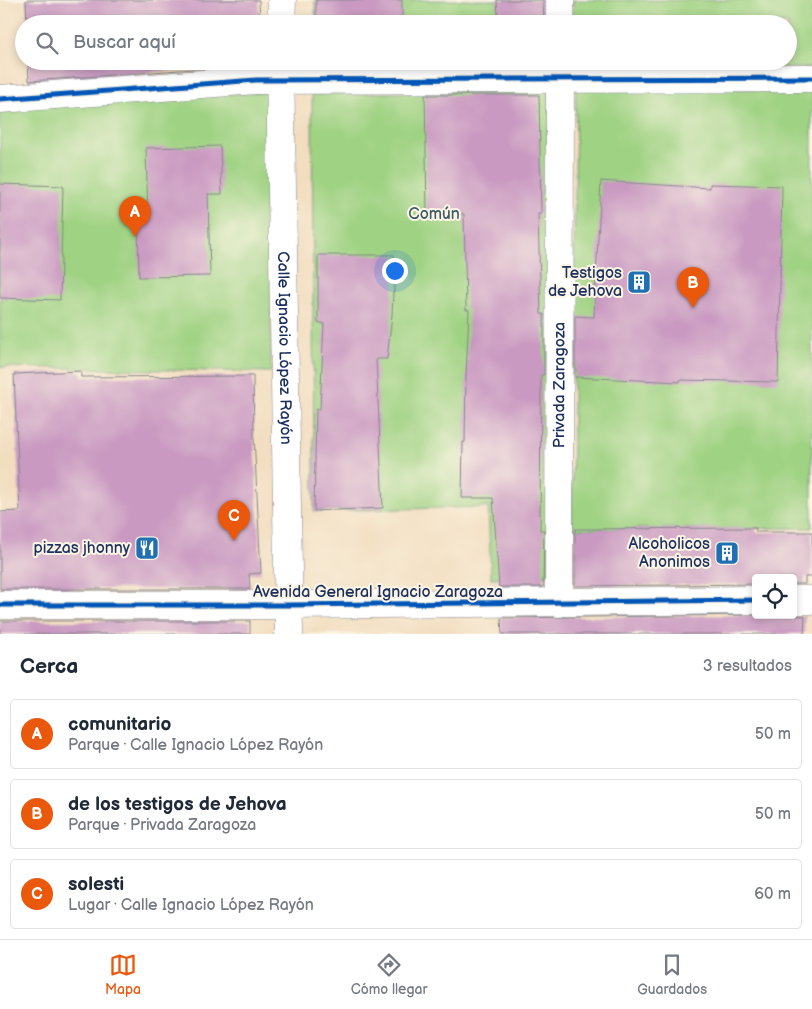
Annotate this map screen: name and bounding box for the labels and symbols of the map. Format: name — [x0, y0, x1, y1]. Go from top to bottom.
pin: A — [119, 196, 151, 237]
park label: Común — [408, 205, 460, 224]
street label: Calle Ignacio López Rayón — [273, 251, 296, 445]
your location — [382, 258, 408, 284]
place label: Testigos de Jehova — [548, 264, 622, 301]
pin: B — [677, 267, 709, 308]
building icon: Testigos de Jehova — [626, 269, 652, 295]
street label: Privada Zaragoza — [550, 322, 569, 448]
pin: C — [218, 500, 250, 541]
restaurant icon: pizzas jhonny — [134, 535, 160, 561]
place label: Alcoholicos Anonimos — [628, 535, 710, 572]
place label: pizzas jhonny — [34, 539, 131, 558]
building icon: Alcoholicos Anonimos — [714, 540, 740, 566]
street label: Avenida General Ignacio Zaragoza — [253, 583, 503, 602]

